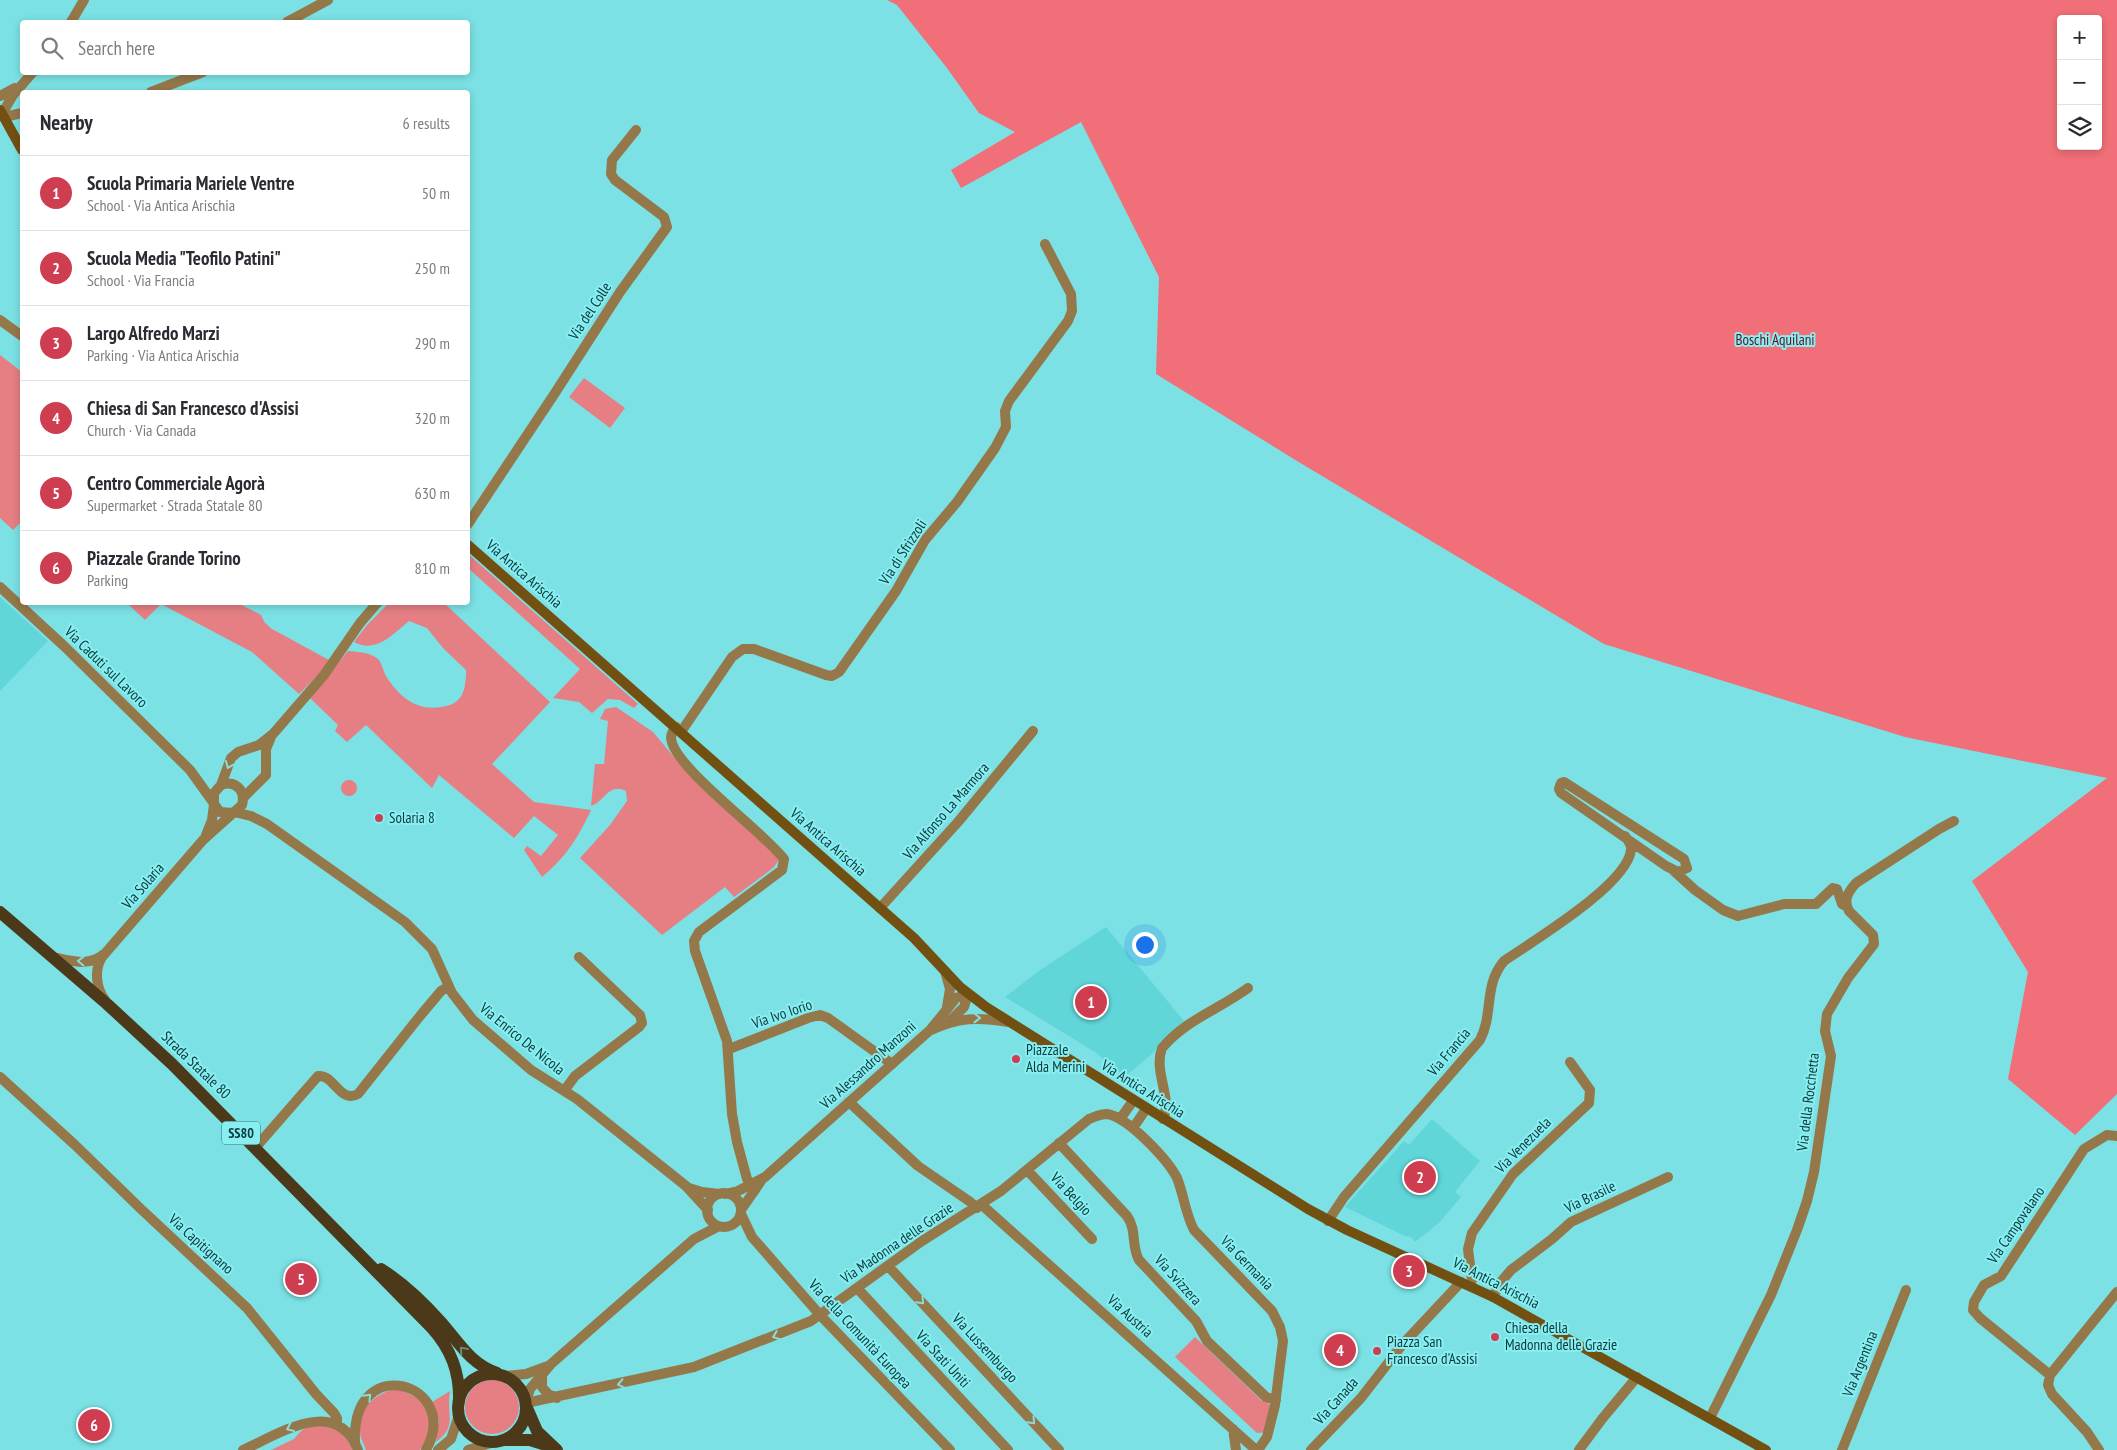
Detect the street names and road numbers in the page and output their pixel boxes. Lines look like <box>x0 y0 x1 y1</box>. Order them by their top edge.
street label: Via del Colle <box>563 278 615 344</box>
street label: Via di Sfrizzoli <box>874 516 931 589</box>
street label: Via Antica Arischia <box>482 535 566 612</box>
street label: Via Caduti sul Lavoro <box>60 621 152 711</box>
street label: Via Alfonso La Marmora <box>898 758 993 864</box>
street label: Via Antica Arischia <box>786 803 870 880</box>
street label: Via Solaria <box>117 859 168 913</box>
street label: Via Ivo Iorio <box>748 994 814 1033</box>
street label: Via Enrico De Nicola <box>475 998 569 1079</box>
street label: Via Alessandro Manzoni <box>815 1017 920 1113</box>
street label: Via Francia <box>1422 1024 1474 1080</box>
street label: Strada Statale 80 <box>158 1027 235 1103</box>
street label: Via della Rocchetta <box>1792 1052 1823 1153</box>
street label: Via Antica Arischia <box>1097 1055 1189 1122</box>
street label: Via Venezuela <box>1490 1113 1555 1177</box>
road number: SS80 <box>222 1122 260 1144</box>
street label: Via Belgio <box>1046 1167 1096 1219</box>
street label: Via Brasile <box>1560 1176 1618 1217</box>
street label: Via Campovalano <box>1982 1182 2048 1268</box>
street label: Via Madonna delle Grazie <box>836 1198 957 1288</box>
street label: Via Capitignano <box>164 1209 238 1278</box>
street label: Via Germania <box>1216 1231 1278 1294</box>
street label: Via Svizzera <box>1150 1250 1206 1309</box>
street label: Via Antica Arischia <box>1449 1252 1543 1313</box>
street label: Via della Comunità Europea <box>804 1274 916 1392</box>
street label: Via Austria <box>1103 1289 1157 1341</box>
street label: Via Lussemburgo <box>948 1308 1022 1386</box>
street label: Via Stati Uniti <box>911 1325 975 1391</box>
street label: Via Argentina <box>1837 1328 1881 1400</box>
street label: Via Canada <box>1309 1373 1362 1429</box>

